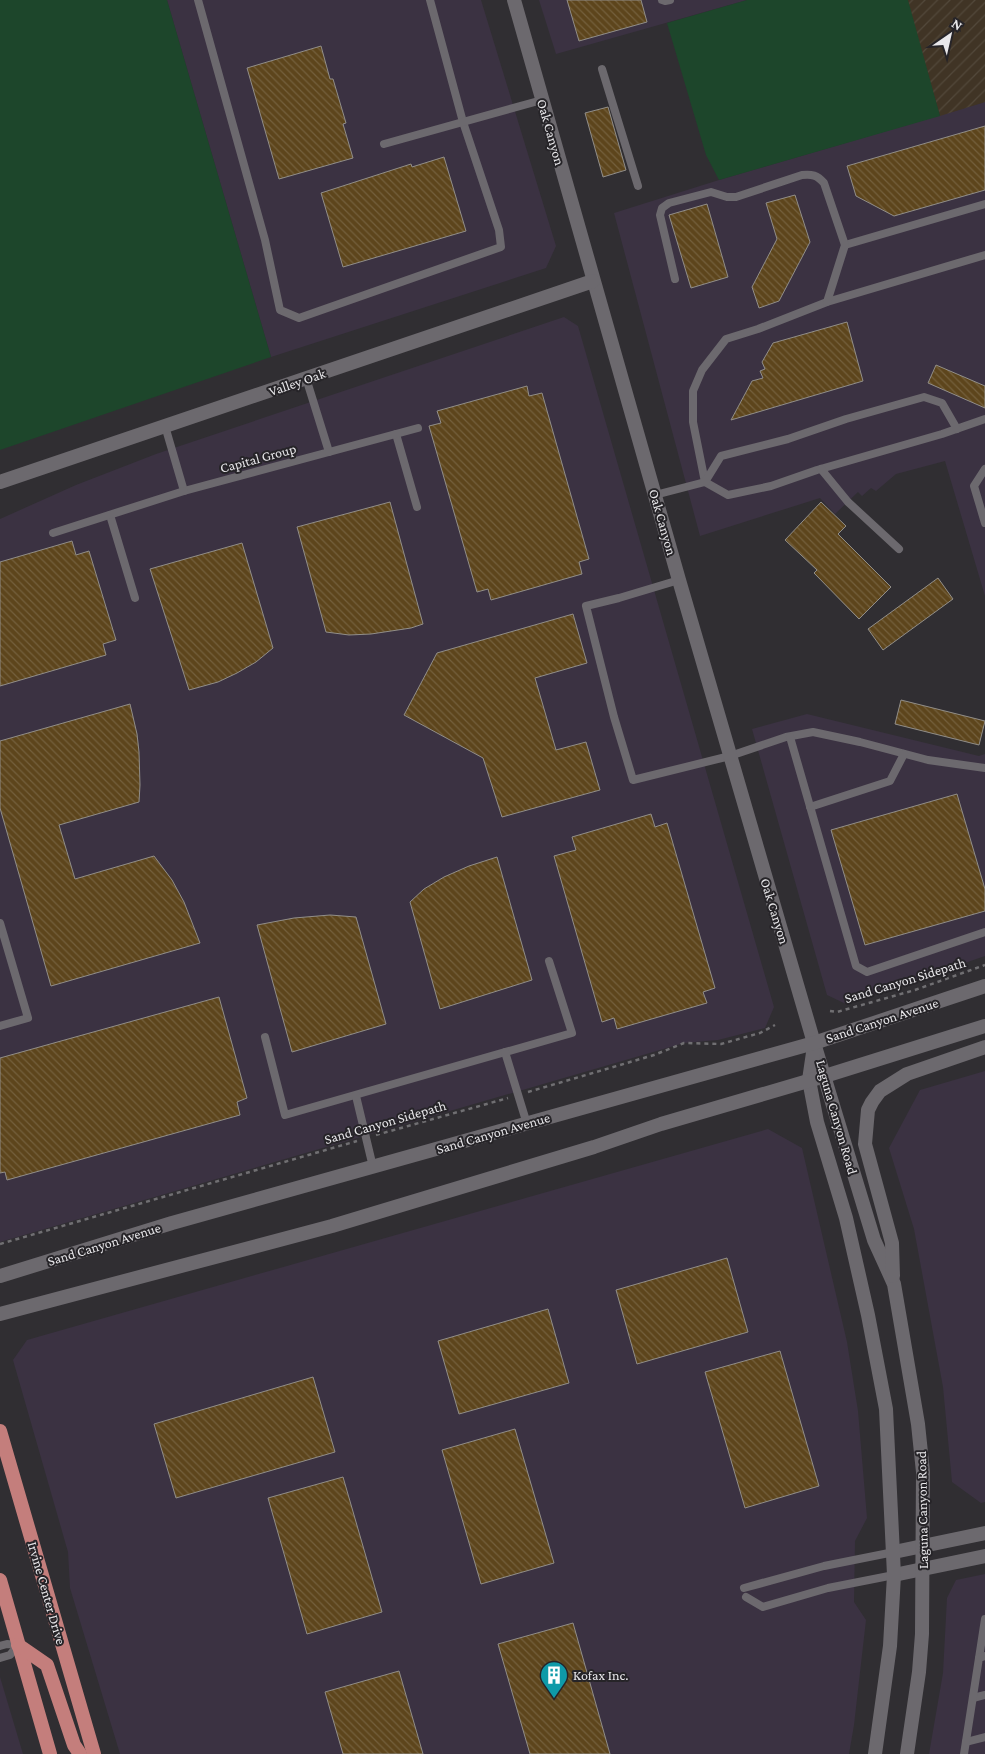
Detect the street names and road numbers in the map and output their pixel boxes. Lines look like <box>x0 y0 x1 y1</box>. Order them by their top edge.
street label: Oak Canyon <box>534 97 568 167</box>
street label: Valley Oak <box>267 365 328 399</box>
street label: Capital Group <box>218 440 298 476</box>
street label: Oak Canyon <box>646 487 680 557</box>
street label: Oak Canyon <box>757 876 793 946</box>
street label: Sand Canyon Sidepath <box>842 954 968 1006</box>
street label: Sand Canyon Avenue <box>824 994 940 1046</box>
street label: Laguna Canyon Road <box>813 1058 861 1177</box>
street label: Sand Canyon Sidepath <box>322 1097 448 1147</box>
street label: Sand Canyon Avenue <box>434 1109 552 1157</box>
street label: Sand Canyon Avenue <box>46 1219 162 1269</box>
street label: Laguna Canyon Road <box>913 1450 931 1569</box>
street label: Irvine Center Drive <box>25 1540 69 1646</box>

